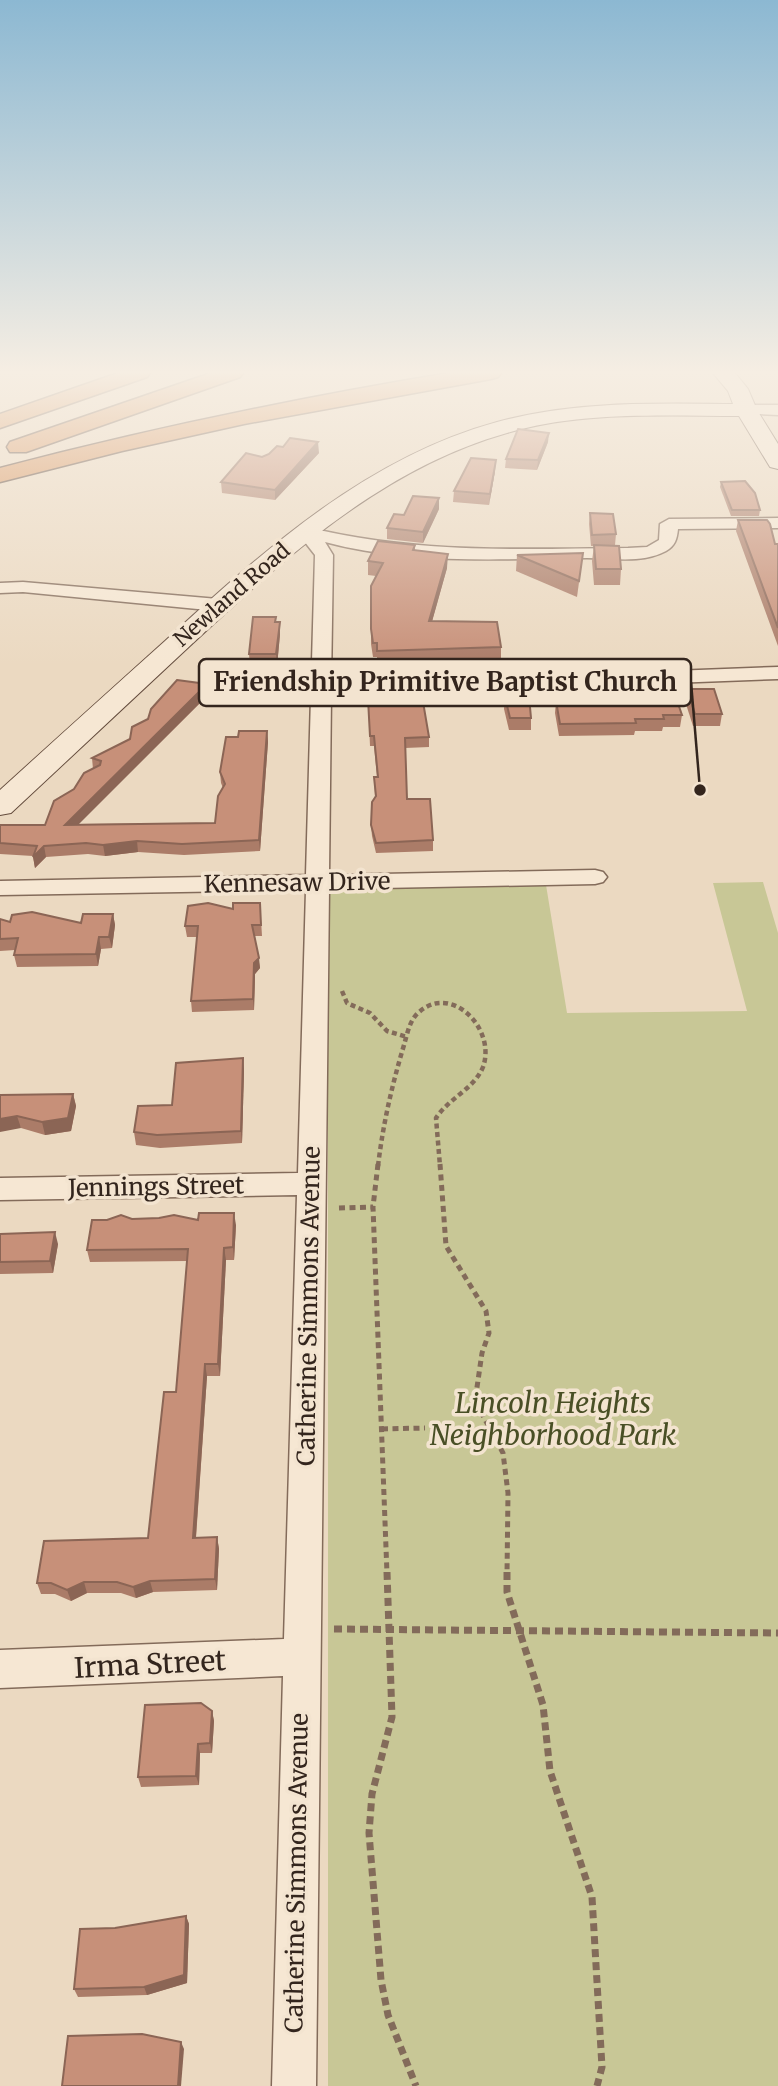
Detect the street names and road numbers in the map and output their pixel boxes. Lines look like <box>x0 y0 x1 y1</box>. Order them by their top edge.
street label: Newland Road <box>168 537 296 652</box>
street label: Kennesaw Drive <box>203 865 391 900</box>
street label: Catherine Simmons Avenue <box>290 1146 327 1466</box>
street label: Jennings Street <box>66 1169 245 1204</box>
street label: Irma Street <box>73 1642 227 1686</box>
street label: Catherine Simmons Avenue <box>278 1713 315 2033</box>

